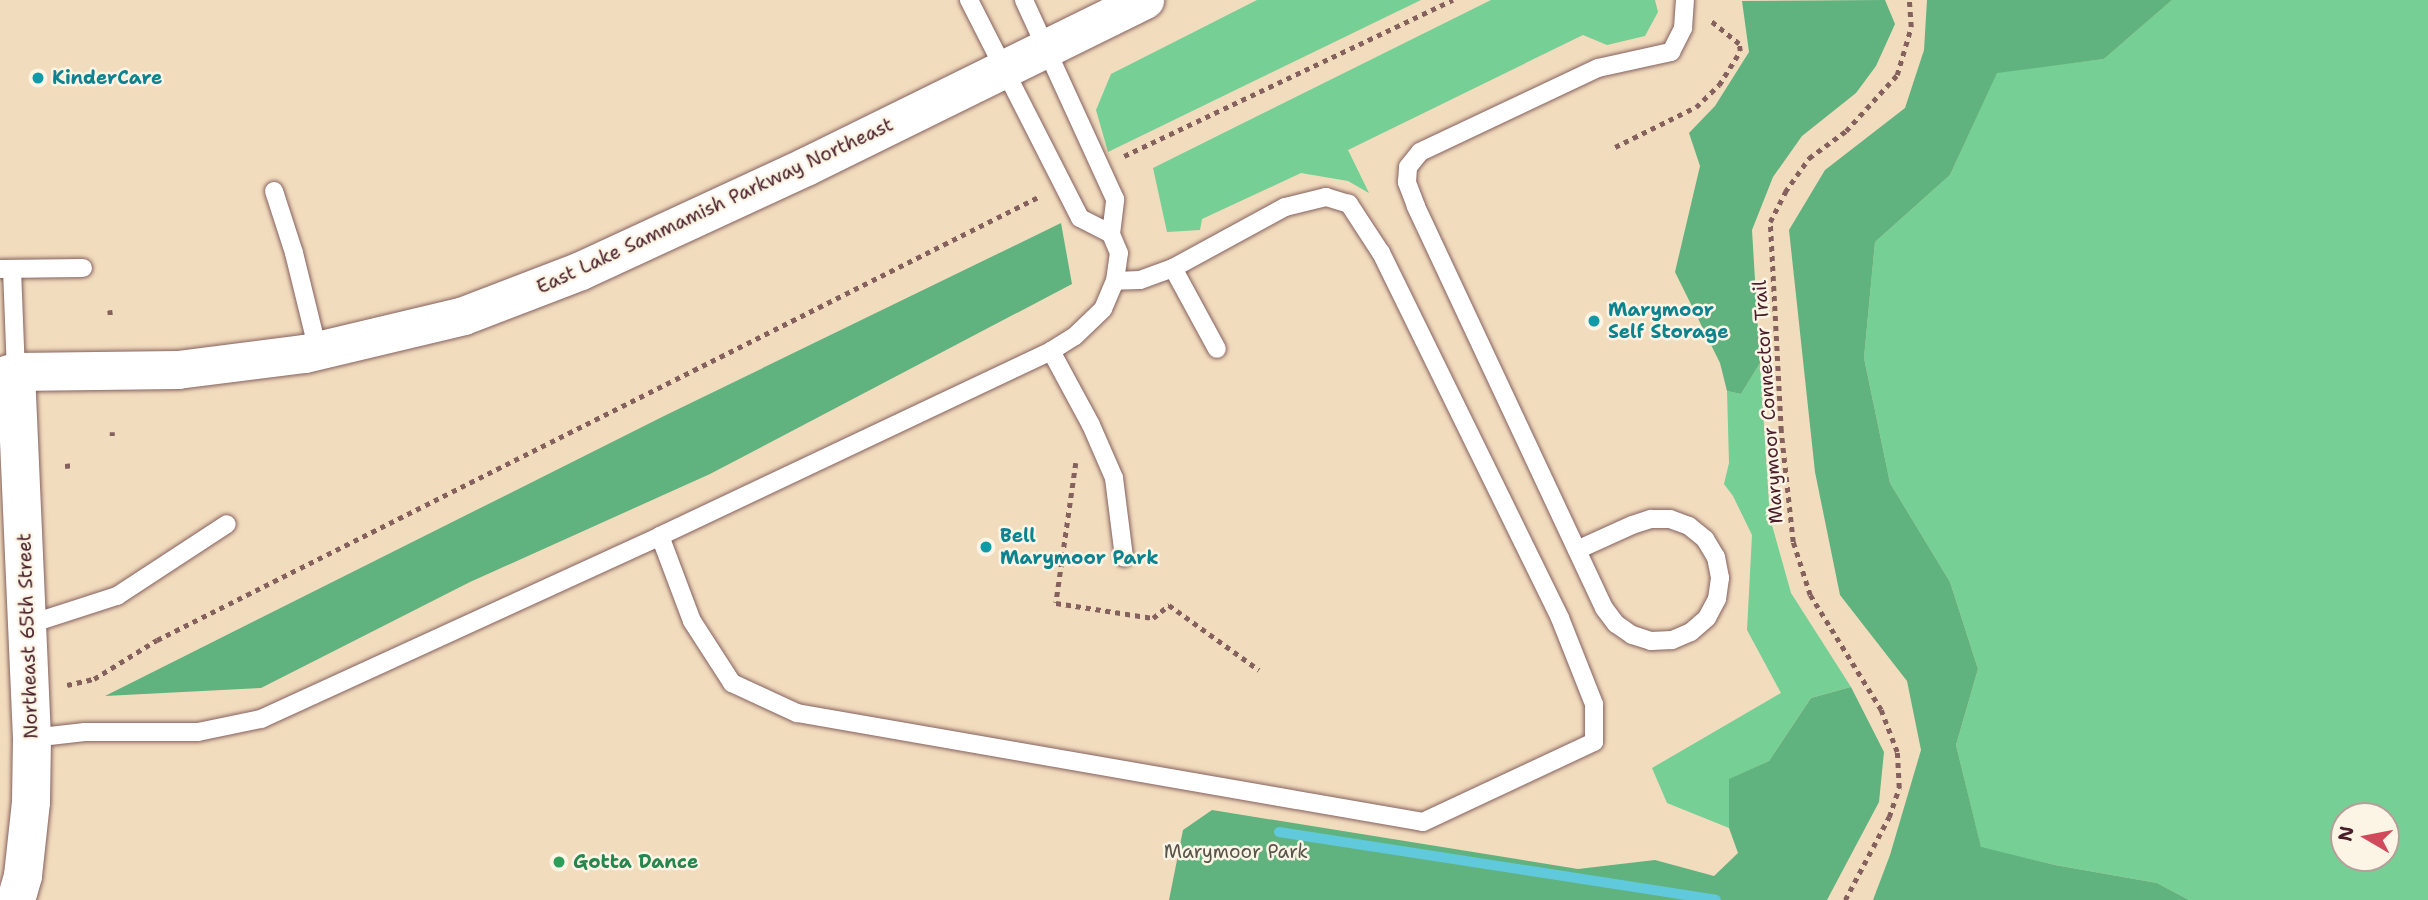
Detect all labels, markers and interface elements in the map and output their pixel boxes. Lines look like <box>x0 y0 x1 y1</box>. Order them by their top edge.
place label: KinderCare <box>52 67 162 89</box>
marker: KinderCare <box>30 70 46 86</box>
street label: East Lake Sammamish Parkway Northeast <box>533 113 897 299</box>
street label: Marymoor Connector Trail <box>1748 279 1788 525</box>
place label: Marymoor Self Storage <box>1608 299 1729 343</box>
marker: Marymoor Self Storage <box>1586 313 1602 329</box>
place label: Bell Marymoor Park <box>1000 525 1159 569</box>
street label: Northeast 65th Street <box>13 533 43 739</box>
marker: Bell Marymoor Park <box>978 539 994 555</box>
north arrow <box>2330 802 2400 872</box>
text: N <box>2332 824 2359 843</box>
park label: Marymoor Park <box>1164 841 1308 863</box>
place label: Gotta Dance <box>573 851 698 873</box>
marker: Gotta Dance <box>551 854 567 870</box>

